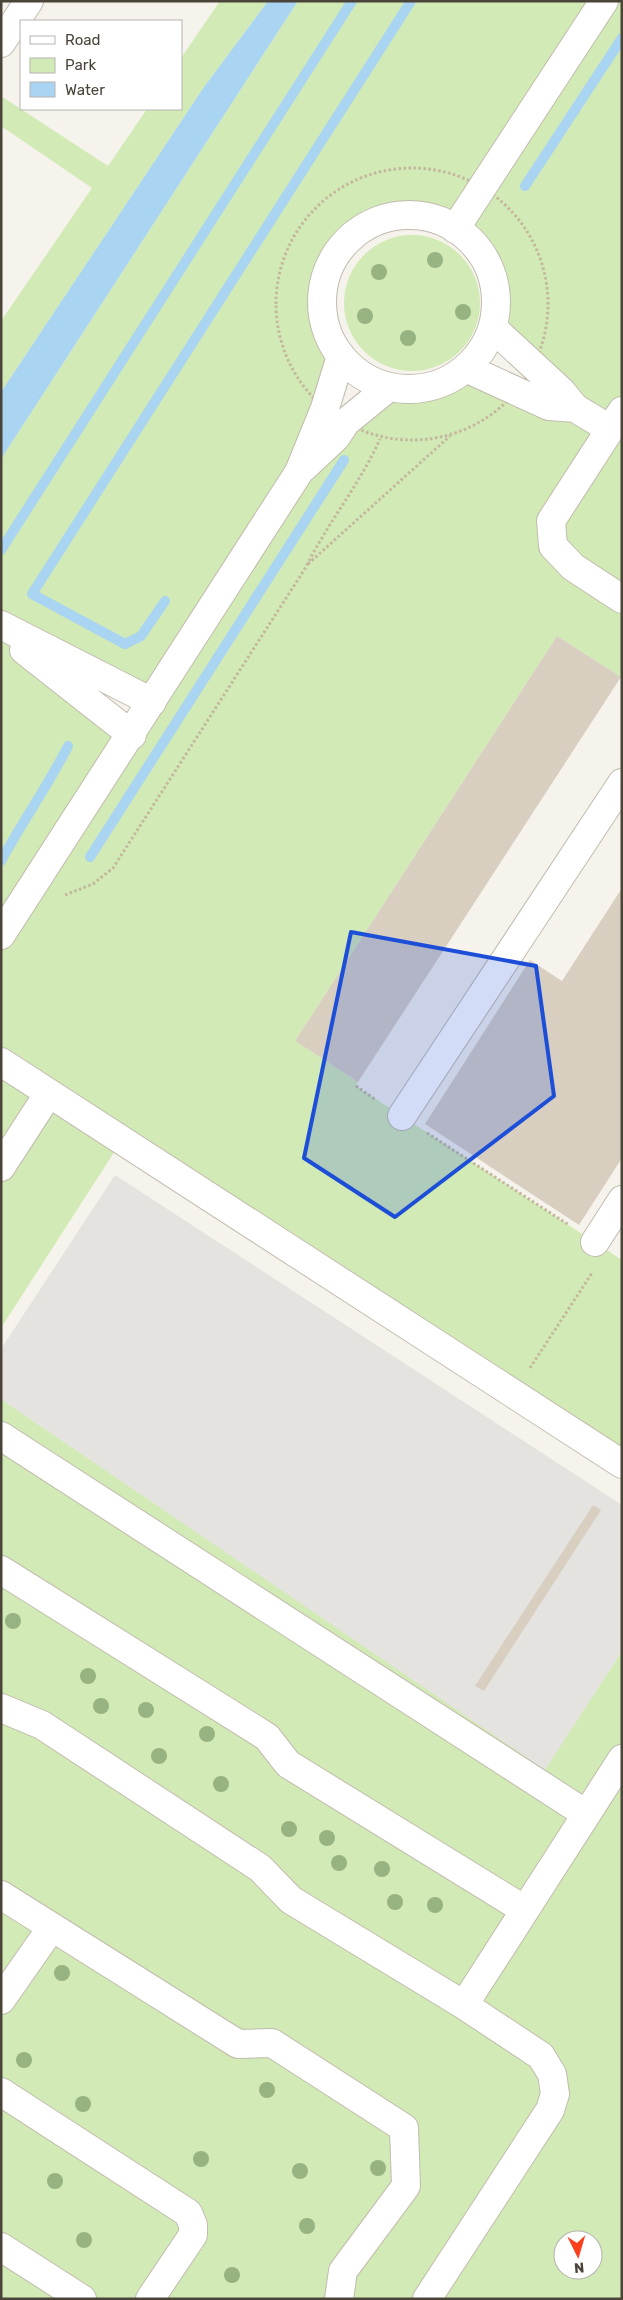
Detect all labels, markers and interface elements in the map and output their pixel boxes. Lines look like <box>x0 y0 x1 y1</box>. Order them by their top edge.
legend <box>20 20 182 110</box>
text: Road <box>65 31 101 49</box>
text: Park <box>65 56 96 74</box>
text: Water <box>65 81 105 99</box>
north arrow <box>553 2230 603 2280</box>
text: N <box>573 2259 585 2276</box>

